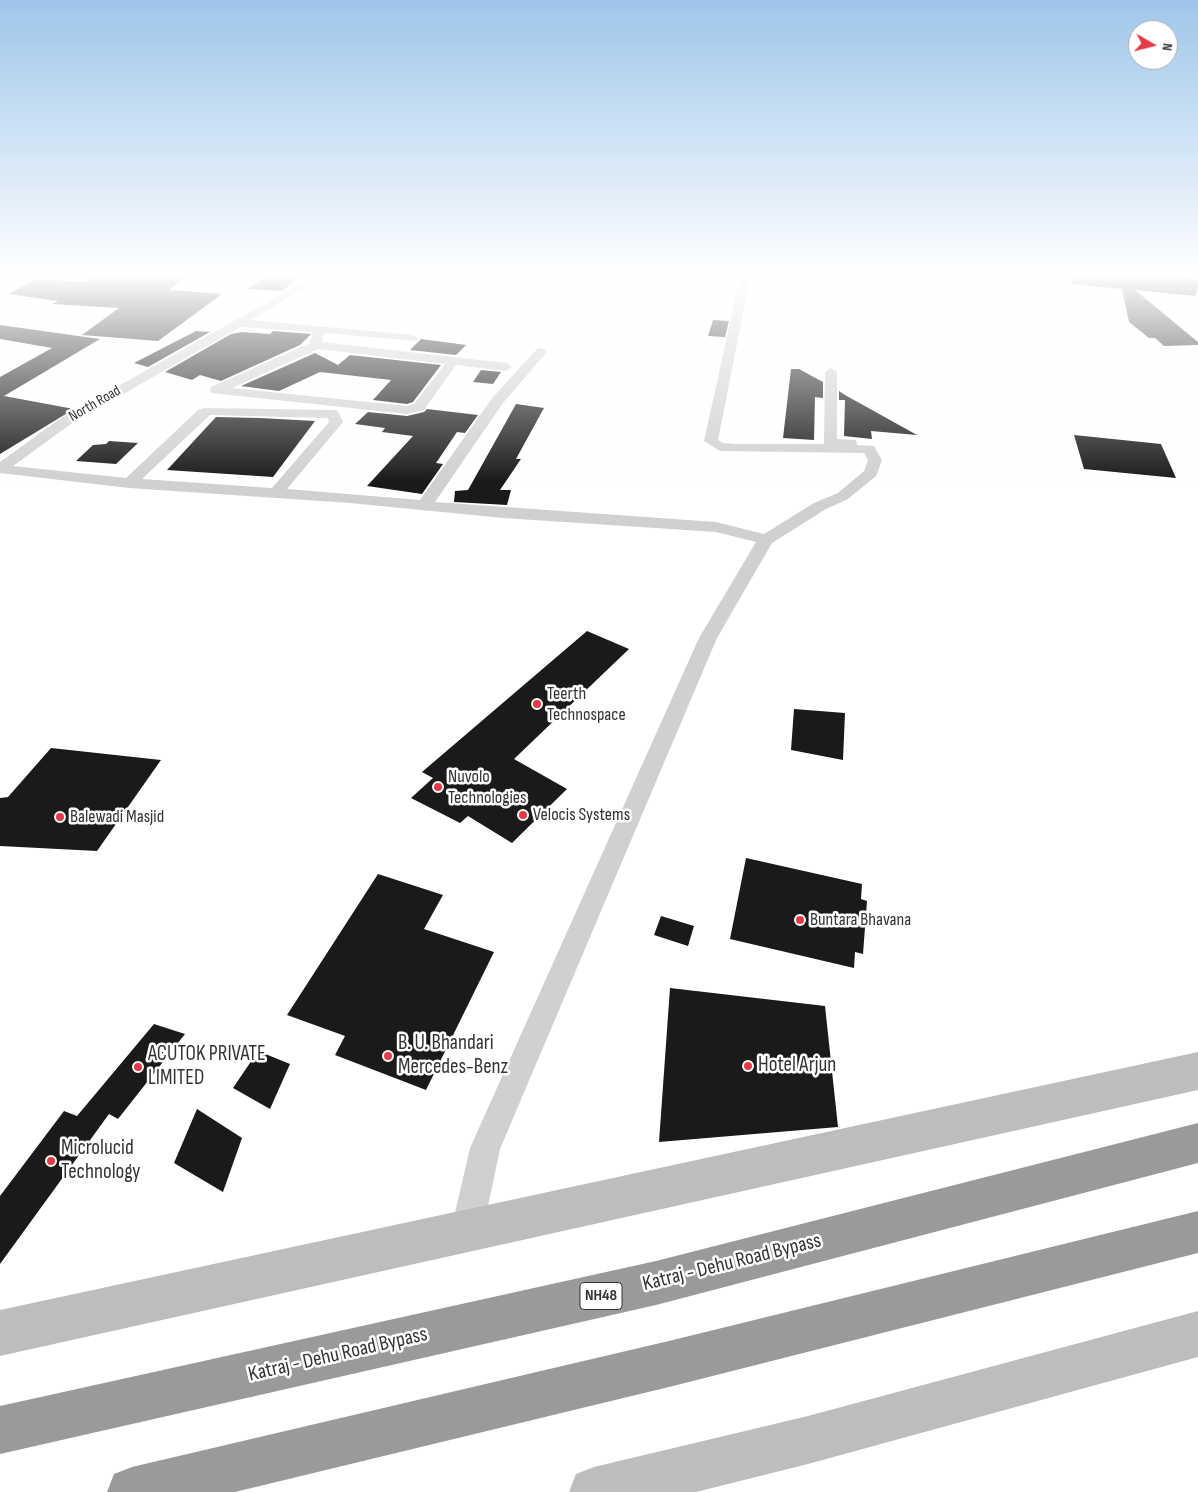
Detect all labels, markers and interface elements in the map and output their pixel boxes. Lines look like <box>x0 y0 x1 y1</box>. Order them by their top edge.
north arrow <box>1128 20 1178 70</box>
text: N <box>1158 42 1176 52</box>
street label: North Road <box>66 382 124 426</box>
place label: Teerth Technospace <box>547 683 626 726</box>
marker: Teerth Technospace <box>531 698 543 710</box>
place label: Nuvolo Technologies <box>448 766 526 809</box>
marker: Nuvolo Technologies <box>432 781 444 793</box>
place label: Velocis Systems <box>533 804 630 826</box>
place label: Balewadi Masjid <box>70 806 164 828</box>
marker: Velocis Systems <box>517 809 529 821</box>
marker: Balewadi Masjid <box>54 811 66 823</box>
place label: Buntara Bhavana <box>810 909 911 931</box>
marker: Buntara Bhavana <box>794 914 806 926</box>
place label: B. U. Bhandari Mercedes-Benz <box>398 1031 508 1081</box>
place label: ACUTOK PRIVATE LIMITED <box>148 1042 266 1092</box>
marker: B. U. Bhandari Mercedes-Benz <box>382 1050 394 1062</box>
place label: Hotel Arjun <box>758 1053 836 1079</box>
marker: Hotel Arjun <box>742 1060 754 1072</box>
marker: ACUTOK PRIVATE LIMITED <box>132 1061 144 1073</box>
place label: Microlucid Technology <box>61 1136 140 1186</box>
marker: Microlucid Technology <box>45 1155 57 1167</box>
street label: Katraj - Dehu Road Bypass <box>640 1229 824 1297</box>
road number: NH48 <box>580 1282 622 1310</box>
street label: Katraj - Dehu Road Bypass <box>246 1322 430 1388</box>

